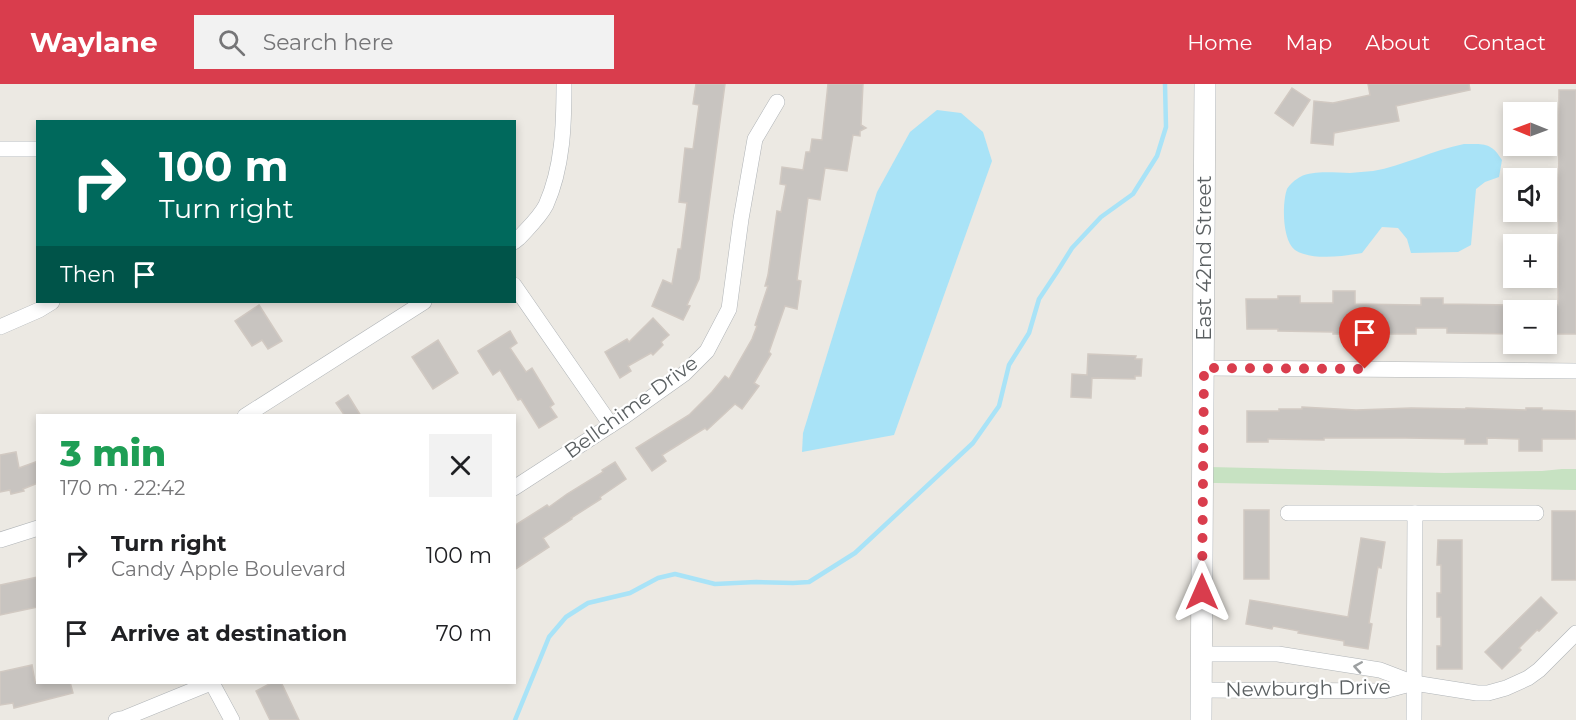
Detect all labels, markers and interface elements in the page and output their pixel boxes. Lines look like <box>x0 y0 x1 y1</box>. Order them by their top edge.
search box <box>194 15 614 69</box>
text: Waylane <box>30 25 158 59</box>
icon: search <box>215 26 248 59</box>
text: Search here <box>263 29 393 56</box>
text: Home <box>1187 30 1252 55</box>
text: Map <box>1285 30 1332 55</box>
text: About <box>1365 30 1430 55</box>
text: Contact <box>1463 30 1546 55</box>
north arrow <box>1503 102 1557 156</box>
map controls <box>1503 102 1557 354</box>
text: 100 m <box>159 140 288 192</box>
icon: right <box>60 144 138 222</box>
button: sound <box>1503 168 1557 222</box>
street label: East 42nd Street <box>1192 175 1216 341</box>
text: Turn right <box>159 192 294 225</box>
button: + <box>1503 234 1557 288</box>
icon: arrive <box>128 258 161 291</box>
text: Then <box>60 261 116 288</box>
button: − <box>1503 300 1557 354</box>
pin <box>1339 307 1390 369</box>
icon: arrive <box>1348 316 1381 349</box>
street label: Bellchime Drive <box>560 351 702 463</box>
text: 3 min <box>60 431 166 475</box>
button: close <box>429 434 492 497</box>
text: 170 m · 22:42 <box>60 476 185 500</box>
text: Turn right <box>111 530 226 557</box>
icon: right <box>60 539 93 572</box>
text: 100 m <box>426 542 492 569</box>
text: Candy Apple Boulevard <box>111 557 346 581</box>
position arrow <box>1170 560 1234 624</box>
icon: arrive <box>60 617 93 650</box>
text: Arrive at destination <box>111 620 347 647</box>
text: 70 m <box>436 620 492 647</box>
one-way arrow <box>1353 661 1362 673</box>
street label: Newburgh Drive <box>1225 675 1391 701</box>

